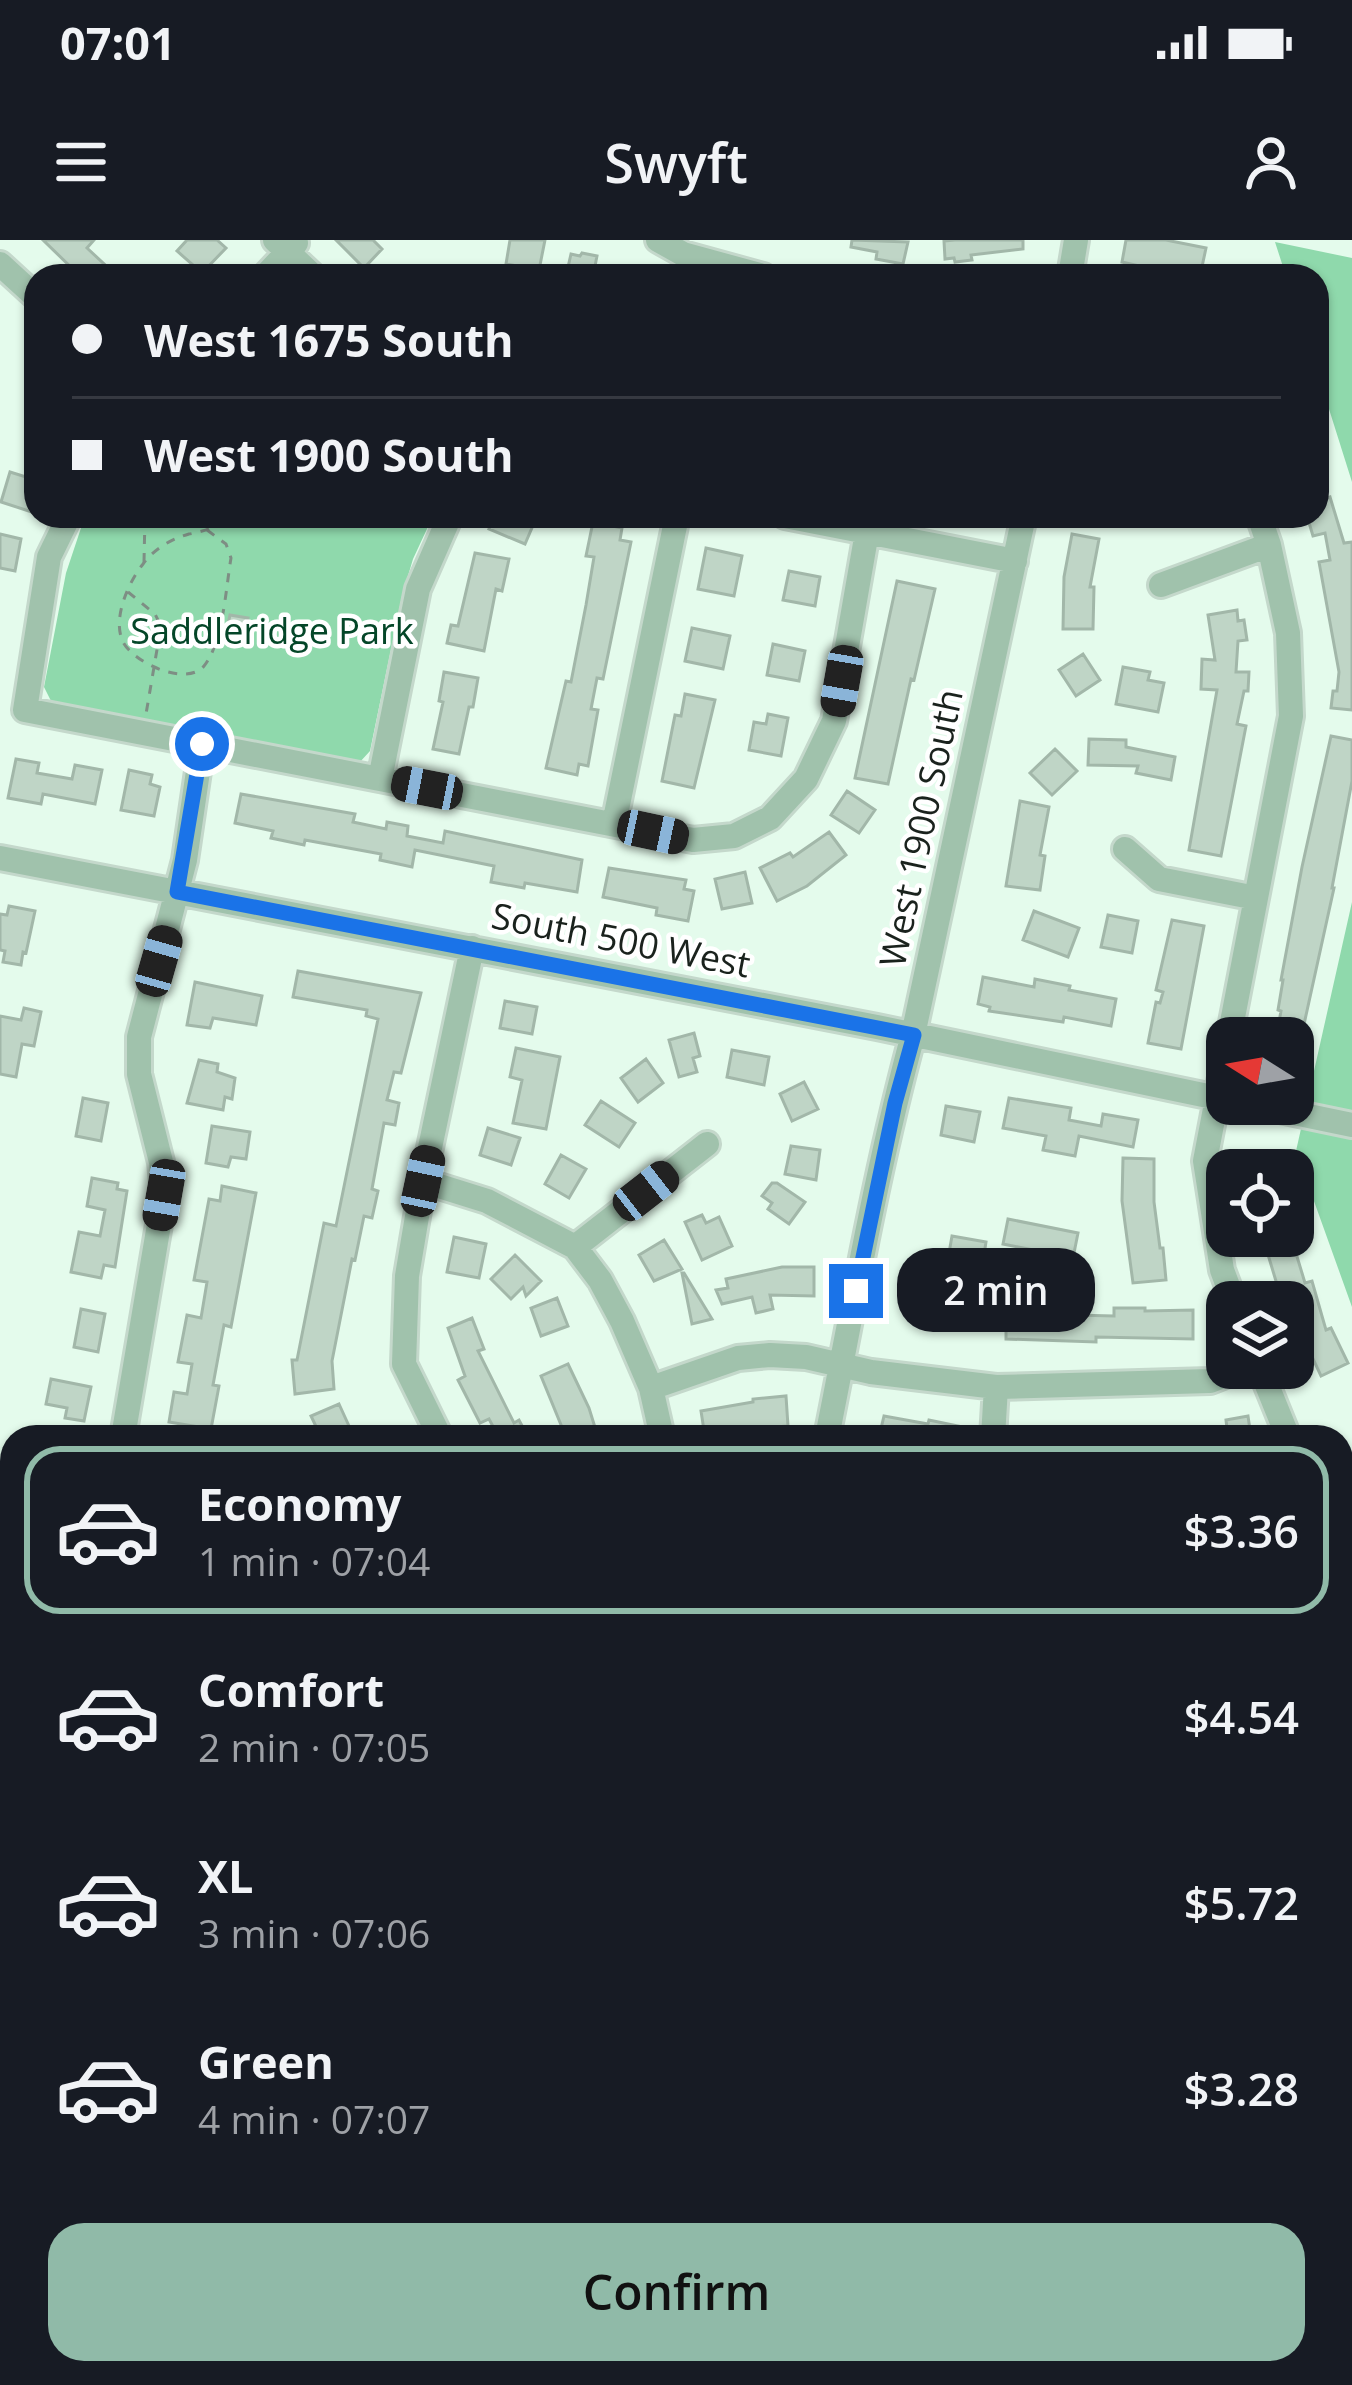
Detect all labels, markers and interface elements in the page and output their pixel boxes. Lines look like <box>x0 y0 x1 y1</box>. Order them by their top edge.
text: 07:01 <box>60 12 176 73</box>
text: Swyft <box>604 125 748 199</box>
icon: menu <box>48 129 114 195</box>
icon: person <box>1238 129 1304 195</box>
text: West 1675 South <box>144 309 514 370</box>
text: West 1900 South <box>144 424 514 485</box>
park label: Saddleridge Park <box>130 606 414 655</box>
car <box>818 642 866 720</box>
street label: West 1900 South <box>867 684 974 971</box>
route start <box>175 717 229 771</box>
car <box>388 763 466 813</box>
car <box>614 807 692 857</box>
street label: South 500 West <box>488 890 755 989</box>
car <box>132 921 186 1001</box>
north arrow <box>1206 1017 1314 1125</box>
map controls <box>1206 1017 1314 1389</box>
car <box>398 1142 448 1220</box>
button: locate <box>1206 1149 1314 1257</box>
car <box>607 1155 685 1227</box>
car <box>140 1156 188 1234</box>
callout: 2 min <box>898 1249 1096 1333</box>
text: 2 min <box>943 1263 1049 1316</box>
route end <box>829 1264 883 1318</box>
button: layers <box>1206 1281 1314 1389</box>
text: Economy <box>198 1473 401 1534</box>
icon: car <box>54 1476 162 1584</box>
text: $3.36 <box>1184 1500 1299 1561</box>
text: 1 min · 07:04 <box>198 1534 430 1587</box>
text: Comfort <box>198 1659 384 1720</box>
icon: car <box>54 1662 162 1770</box>
text: $4.54 <box>1184 1686 1299 1747</box>
text: 2 min · 07:05 <box>198 1720 430 1773</box>
text: XL <box>198 1845 253 1906</box>
icon: car <box>54 1848 162 1956</box>
text: $5.72 <box>1184 1872 1299 1933</box>
text: 3 min · 07:06 <box>198 1906 430 1959</box>
text: Green <box>198 2031 334 2092</box>
icon: car <box>54 2034 162 2142</box>
text: $3.28 <box>1184 2058 1299 2119</box>
text: 4 min · 07:07 <box>198 2092 430 2145</box>
button: Confirm <box>48 2223 1305 2361</box>

